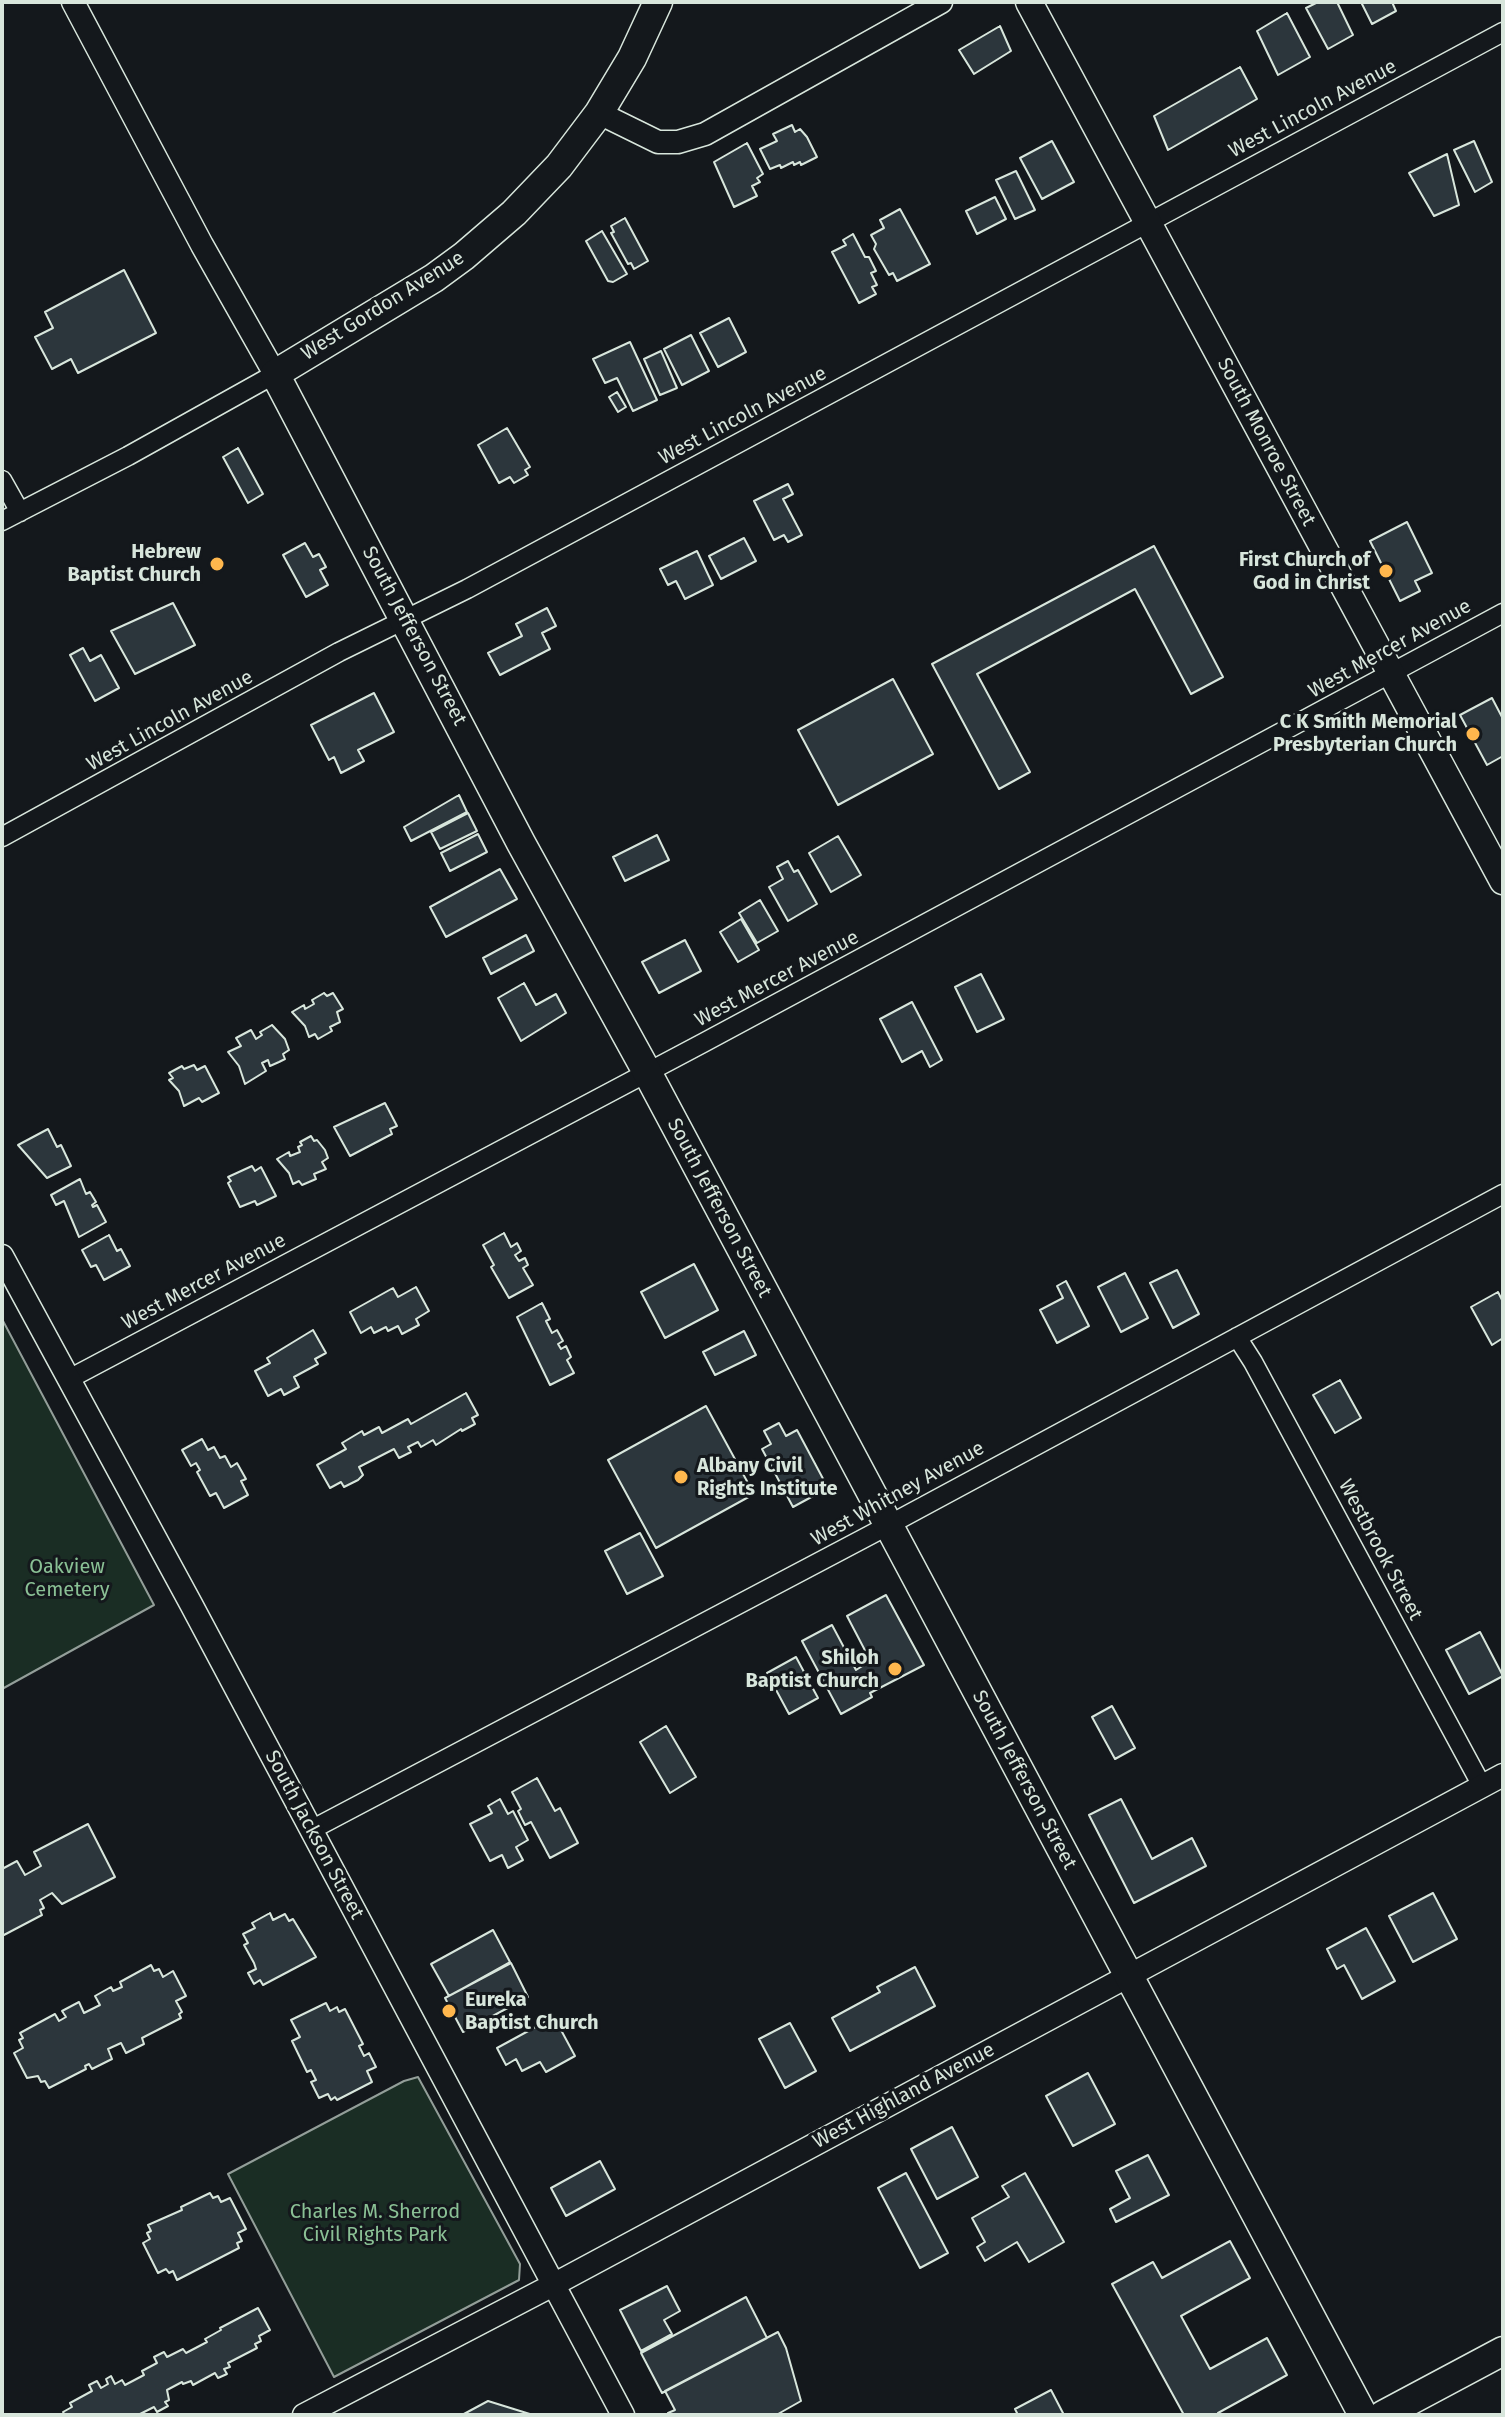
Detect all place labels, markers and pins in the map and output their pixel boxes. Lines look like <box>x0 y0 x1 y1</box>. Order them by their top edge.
place label: Hebrew Baptist Church <box>67 540 201 587</box>
place label: First Church of God in Christ <box>1239 548 1370 595</box>
marker: Hebrew Baptist Church <box>208 555 226 573</box>
marker: First Church of God in Christ <box>1377 562 1395 580</box>
place label: C K Smith Memorial Presbyterian Church <box>1273 710 1457 757</box>
marker: C K Smith Memorial Presbyterian Church <box>1464 725 1482 743</box>
place label: Albany Civil Rights Institute <box>697 1454 838 1501</box>
marker: Albany Civil Rights Institute <box>672 1468 690 1486</box>
place label: Shiloh Baptist Church <box>745 1646 879 1693</box>
marker: Shiloh Baptist Church <box>886 1660 904 1678</box>
place label: Eureka Baptist Church <box>465 1988 599 2035</box>
marker: Eureka Baptist Church <box>440 2002 458 2020</box>

